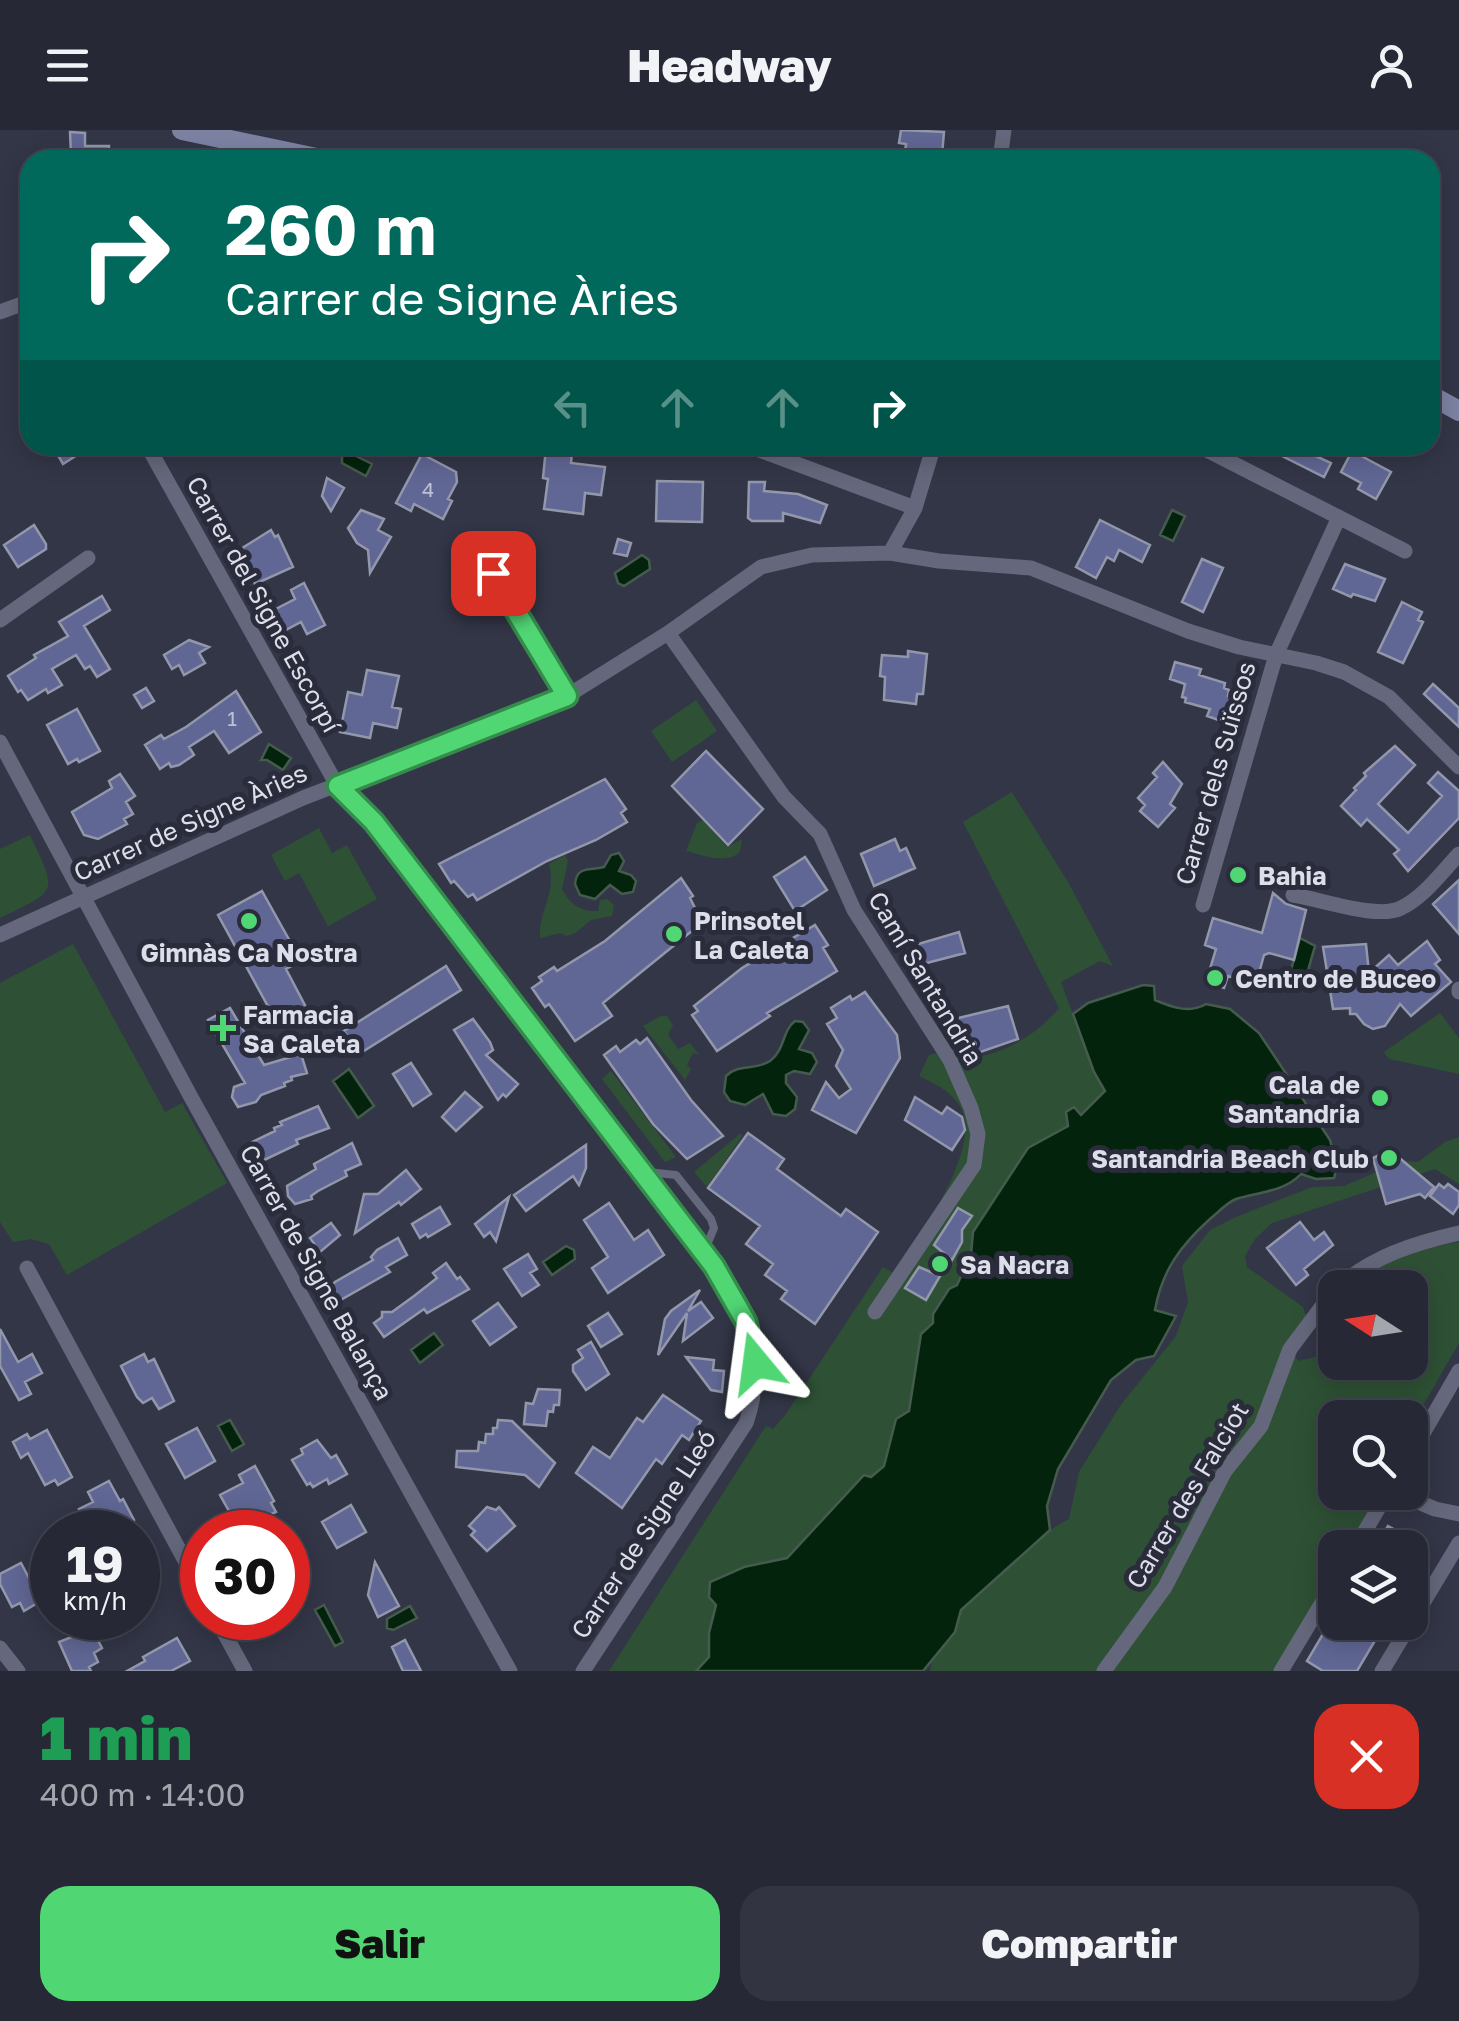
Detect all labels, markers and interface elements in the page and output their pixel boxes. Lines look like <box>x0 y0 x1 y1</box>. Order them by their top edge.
icon: menu <box>40 38 95 93</box>
text: Headway <box>627 38 832 92</box>
icon: person <box>1364 38 1419 93</box>
text: 260 m <box>225 186 436 270</box>
icon: right <box>60 190 190 320</box>
text: Carrer de Signe Àries <box>225 271 679 325</box>
icon: left <box>545 380 600 435</box>
icon: ahead <box>650 380 705 435</box>
icon: ahead <box>755 380 810 435</box>
icon: right <box>860 380 915 435</box>
street label: Carrer del Signe Escorpí <box>181 470 348 739</box>
house number: 4 <box>422 477 434 501</box>
pin <box>451 531 536 616</box>
icon: arrive <box>466 546 521 601</box>
street label: Carrer dels Suïssos <box>1168 658 1262 888</box>
house number: 1 <box>227 706 237 730</box>
street label: Carrer de Signe Àries <box>69 757 311 887</box>
place label: Bahia <box>1258 860 1327 891</box>
marker: Bahia <box>1227 864 1249 886</box>
street label: Camí Santandria <box>862 886 990 1070</box>
place label: Prinsotel La Caleta <box>694 905 809 965</box>
marker: Gimnàs Ca Nostra <box>238 910 260 932</box>
marker: Prinsotel La Caleta <box>663 923 685 945</box>
place label: Gimnàs Ca Nostra <box>140 937 358 968</box>
place label: Centro de Buceo <box>1235 963 1436 994</box>
marker: Centro de Buceo <box>1204 967 1226 989</box>
place label: Farmacia Sa Caleta <box>243 999 360 1059</box>
marker: Farmacia Sa Caleta <box>212 1017 234 1039</box>
place label: Cala de Santandria <box>1228 1069 1360 1129</box>
marker: Cala de Santandria <box>1369 1087 1391 1109</box>
street label: Carrer de Signe Balança <box>234 1139 400 1405</box>
place label: Santandria Beach Club <box>1091 1143 1369 1174</box>
marker: Santandria Beach Club <box>1378 1147 1400 1169</box>
place label: Sa Nacra <box>960 1249 1069 1280</box>
marker: Sa Nacra <box>929 1253 951 1275</box>
north arrow <box>1318 1270 1428 1380</box>
map controls <box>1318 1270 1428 1640</box>
position arrow <box>704 1311 808 1415</box>
street label: Carrer des Falciot <box>1119 1396 1255 1594</box>
button: search <box>1318 1400 1428 1510</box>
street label: Carrer de Signe Lleó <box>564 1424 722 1644</box>
speed limit sign: 30 <box>180 1510 310 1640</box>
button: layers <box>1318 1530 1428 1640</box>
text: 19 <box>66 1533 124 1593</box>
text: km/h <box>63 1585 127 1616</box>
text: 1 min <box>40 1701 192 1773</box>
button: close <box>1314 1704 1419 1809</box>
text: 400 m · 14:00 <box>40 1775 245 1813</box>
button: Salir <box>40 1886 720 2001</box>
button: Compartir <box>740 1886 1419 2001</box>

